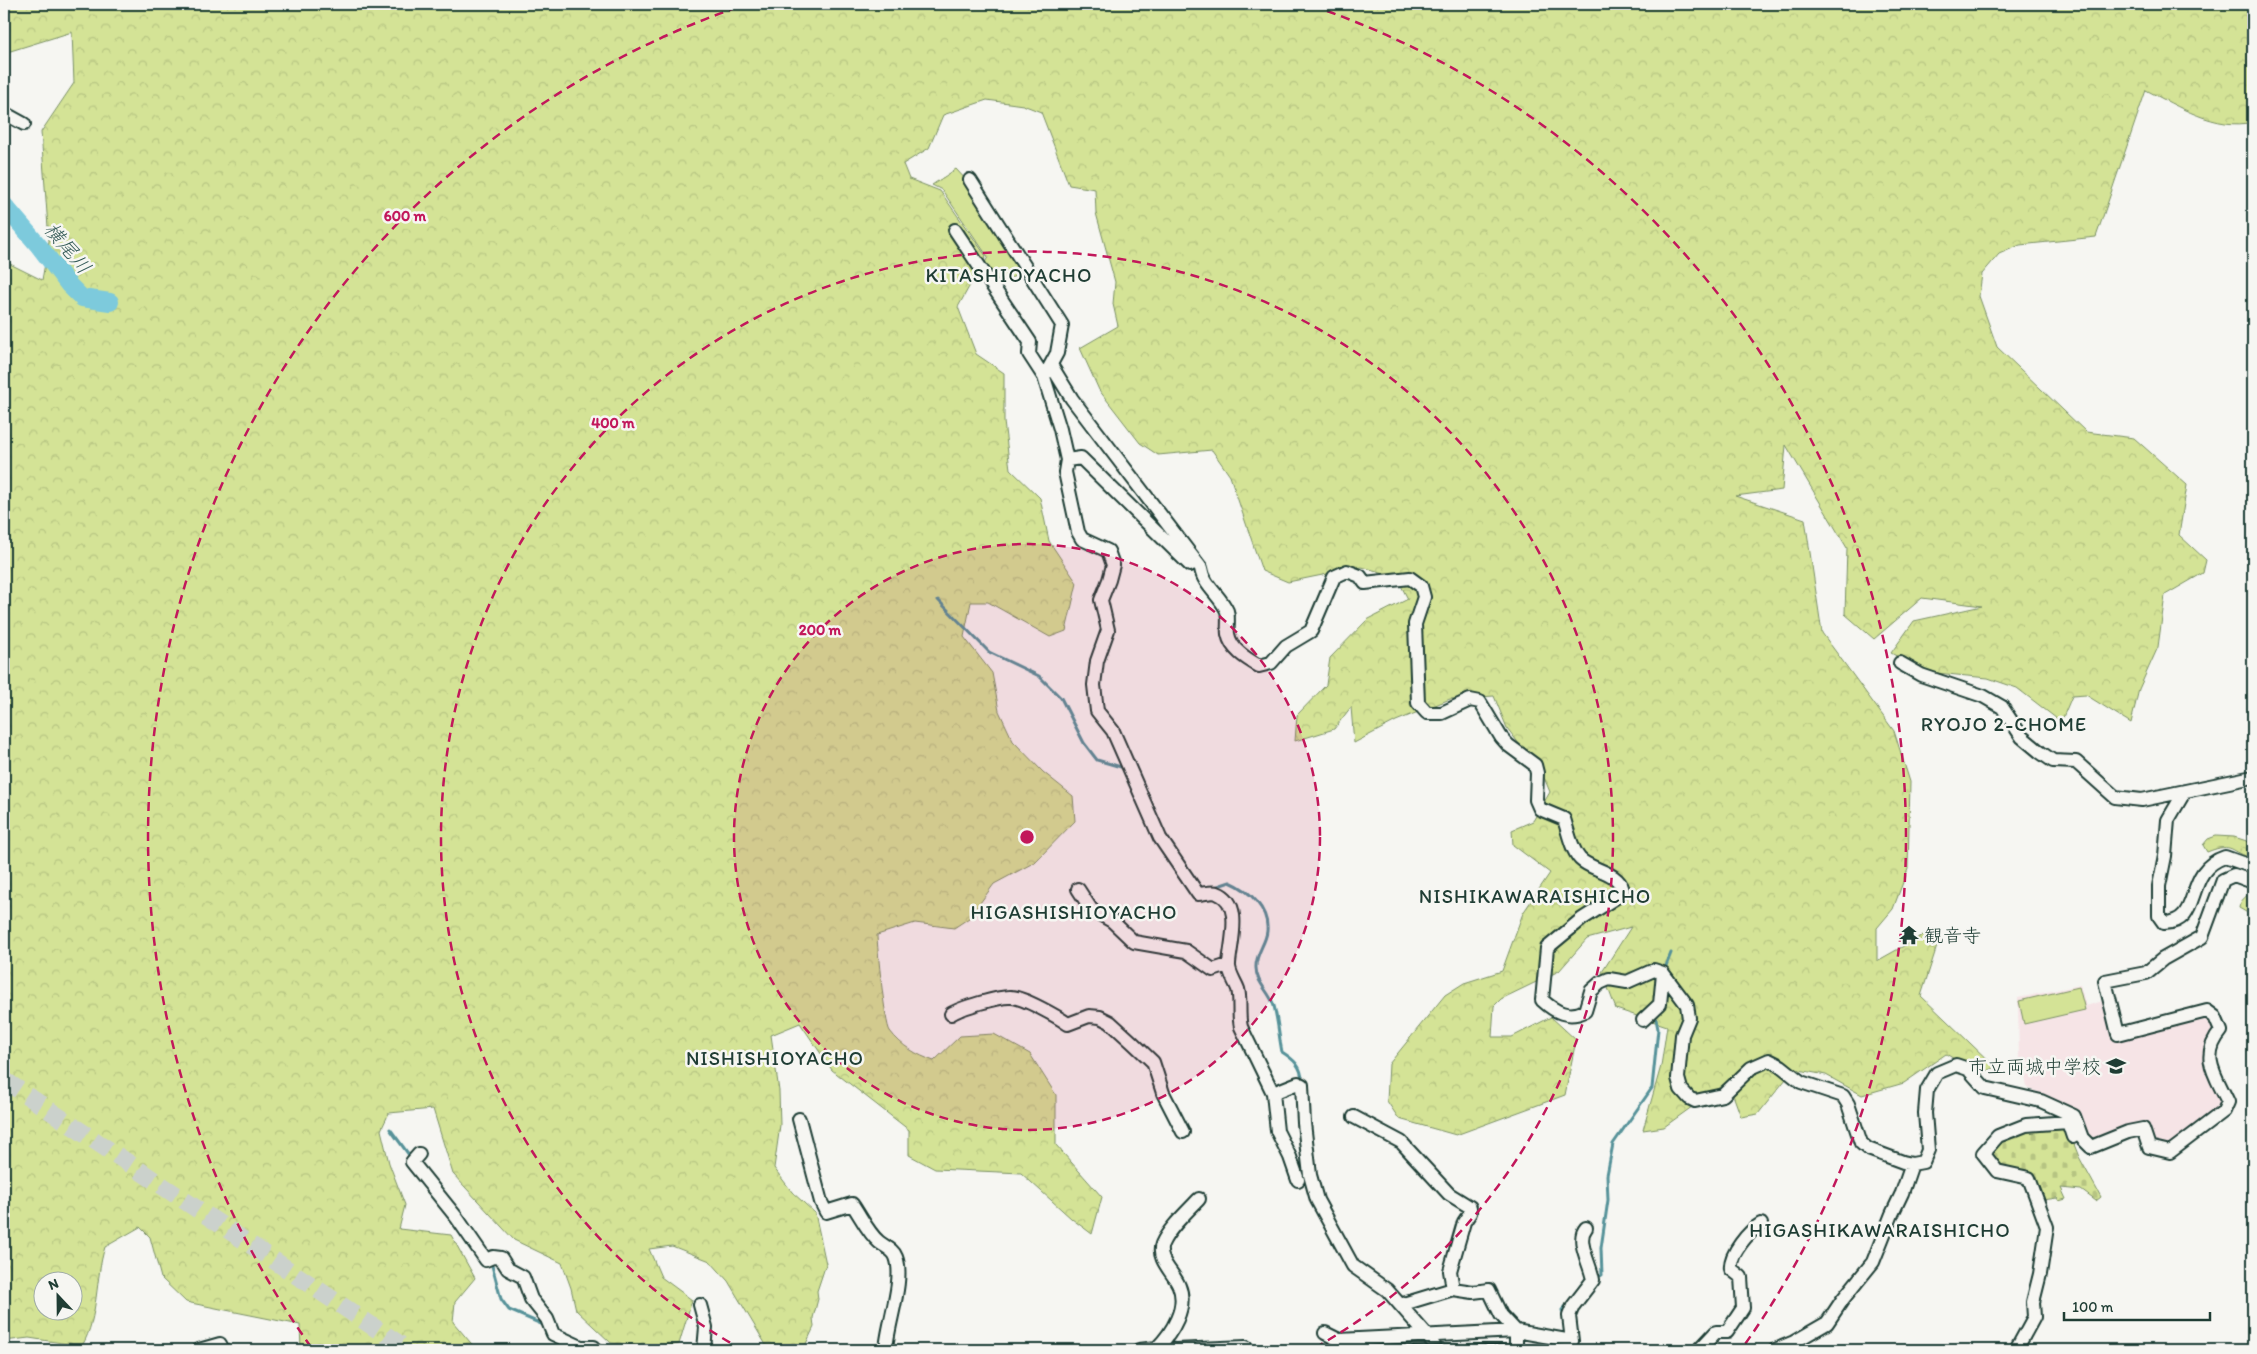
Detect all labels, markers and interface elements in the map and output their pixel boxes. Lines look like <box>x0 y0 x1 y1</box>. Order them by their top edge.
text: 600 m <box>384 207 427 225</box>
water label: 横尾川 <box>40 217 96 279</box>
district label: KITASHIOYACHO <box>926 263 1092 287</box>
text: 400 m <box>591 414 635 432</box>
text: 200 m <box>799 621 842 639</box>
district label: RYOJO 2-CHOME <box>1921 712 2087 736</box>
centre of rings <box>1018 828 1036 846</box>
district label: NISHIKAWARAISHICHO <box>1419 884 1651 908</box>
district label: HIGASHISHIOYACHO <box>970 900 1178 924</box>
temple icon: 観音寺 <box>1898 924 1920 946</box>
place label: 観音寺 <box>1924 924 1981 947</box>
district label: NISHISHIOYACHO <box>686 1046 864 1070</box>
place label: 市立両城中学校 <box>1968 1055 2101 1078</box>
school or university icon: 市立両城中学校 <box>2105 1055 2127 1077</box>
district label: HIGASHIKAWARAISHICHO <box>1749 1218 2011 1242</box>
north arrow <box>32 1272 82 1322</box>
text: N <box>46 1275 61 1294</box>
scale bar <box>2064 1289 2211 1321</box>
text: 100 m <box>2072 1298 2114 1316</box>

